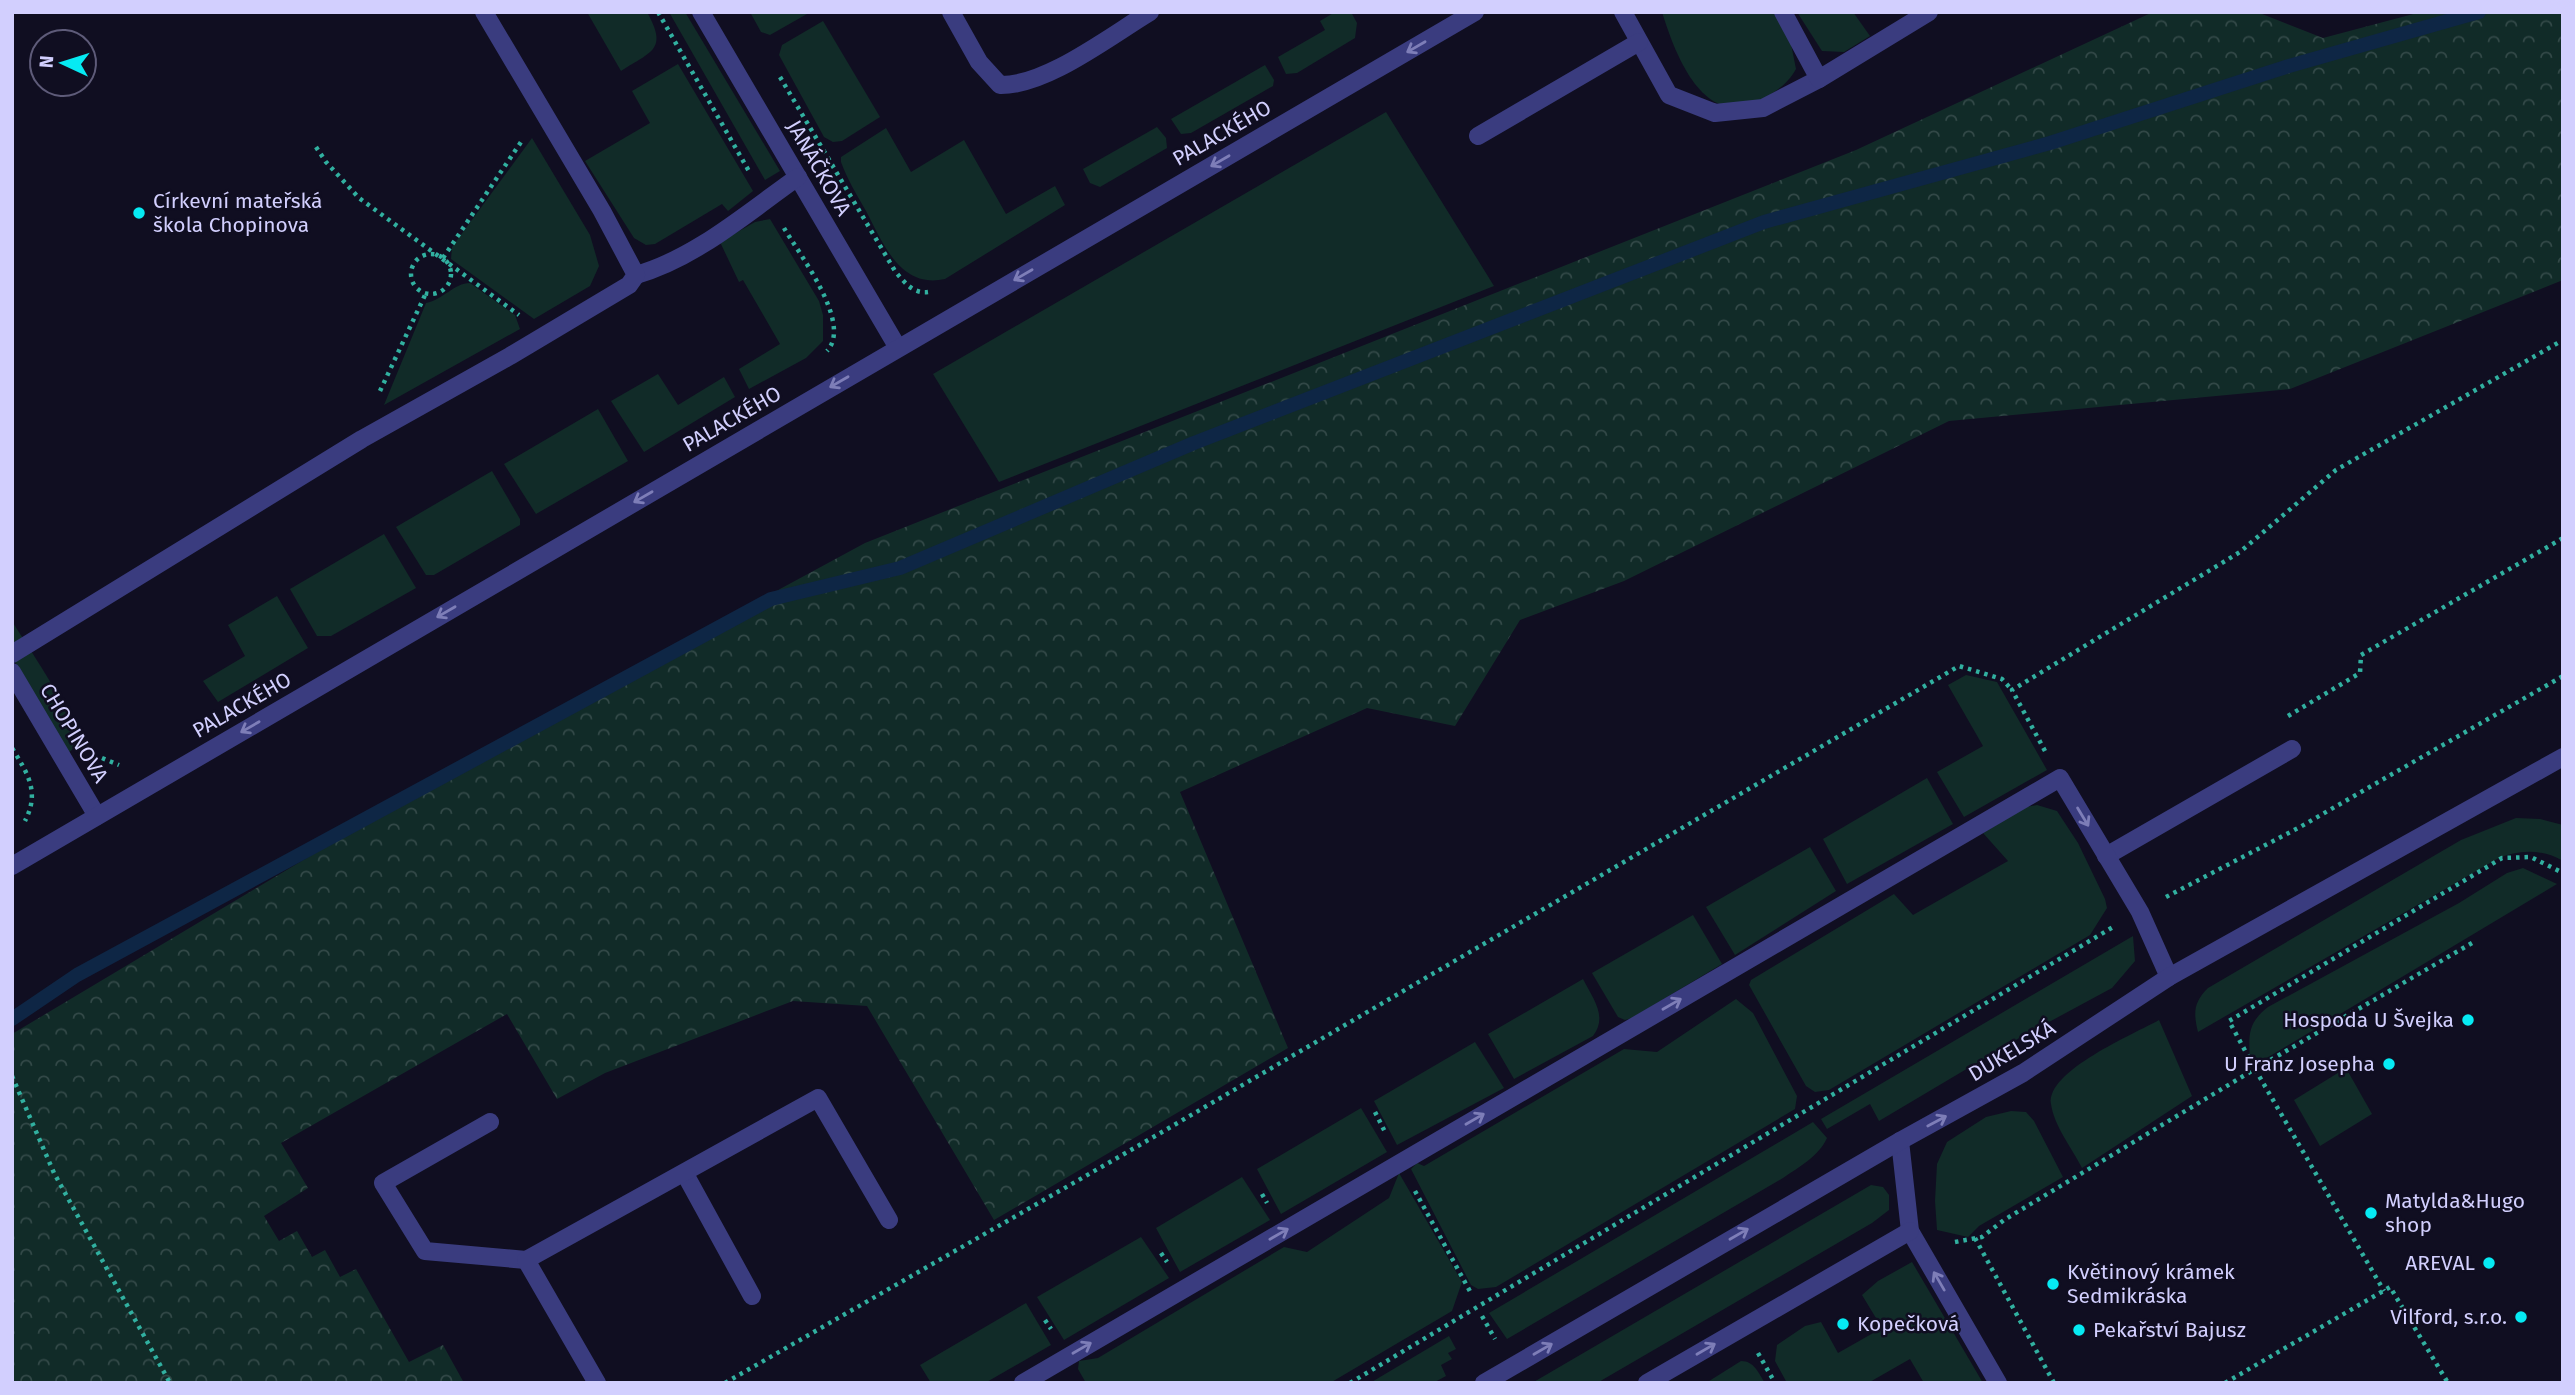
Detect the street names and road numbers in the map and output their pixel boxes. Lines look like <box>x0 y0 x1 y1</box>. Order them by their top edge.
street label: PALACKÉHO <box>1168 94 1276 172</box>
street label: JANÁČKOVA <box>781 115 857 221</box>
street label: PALACKÉHO <box>678 380 786 458</box>
street label: PALACKÉHO <box>188 666 296 744</box>
street label: CHOPINOVA <box>34 679 114 787</box>
street label: DUKELSKÁ <box>1964 1015 2060 1087</box>

